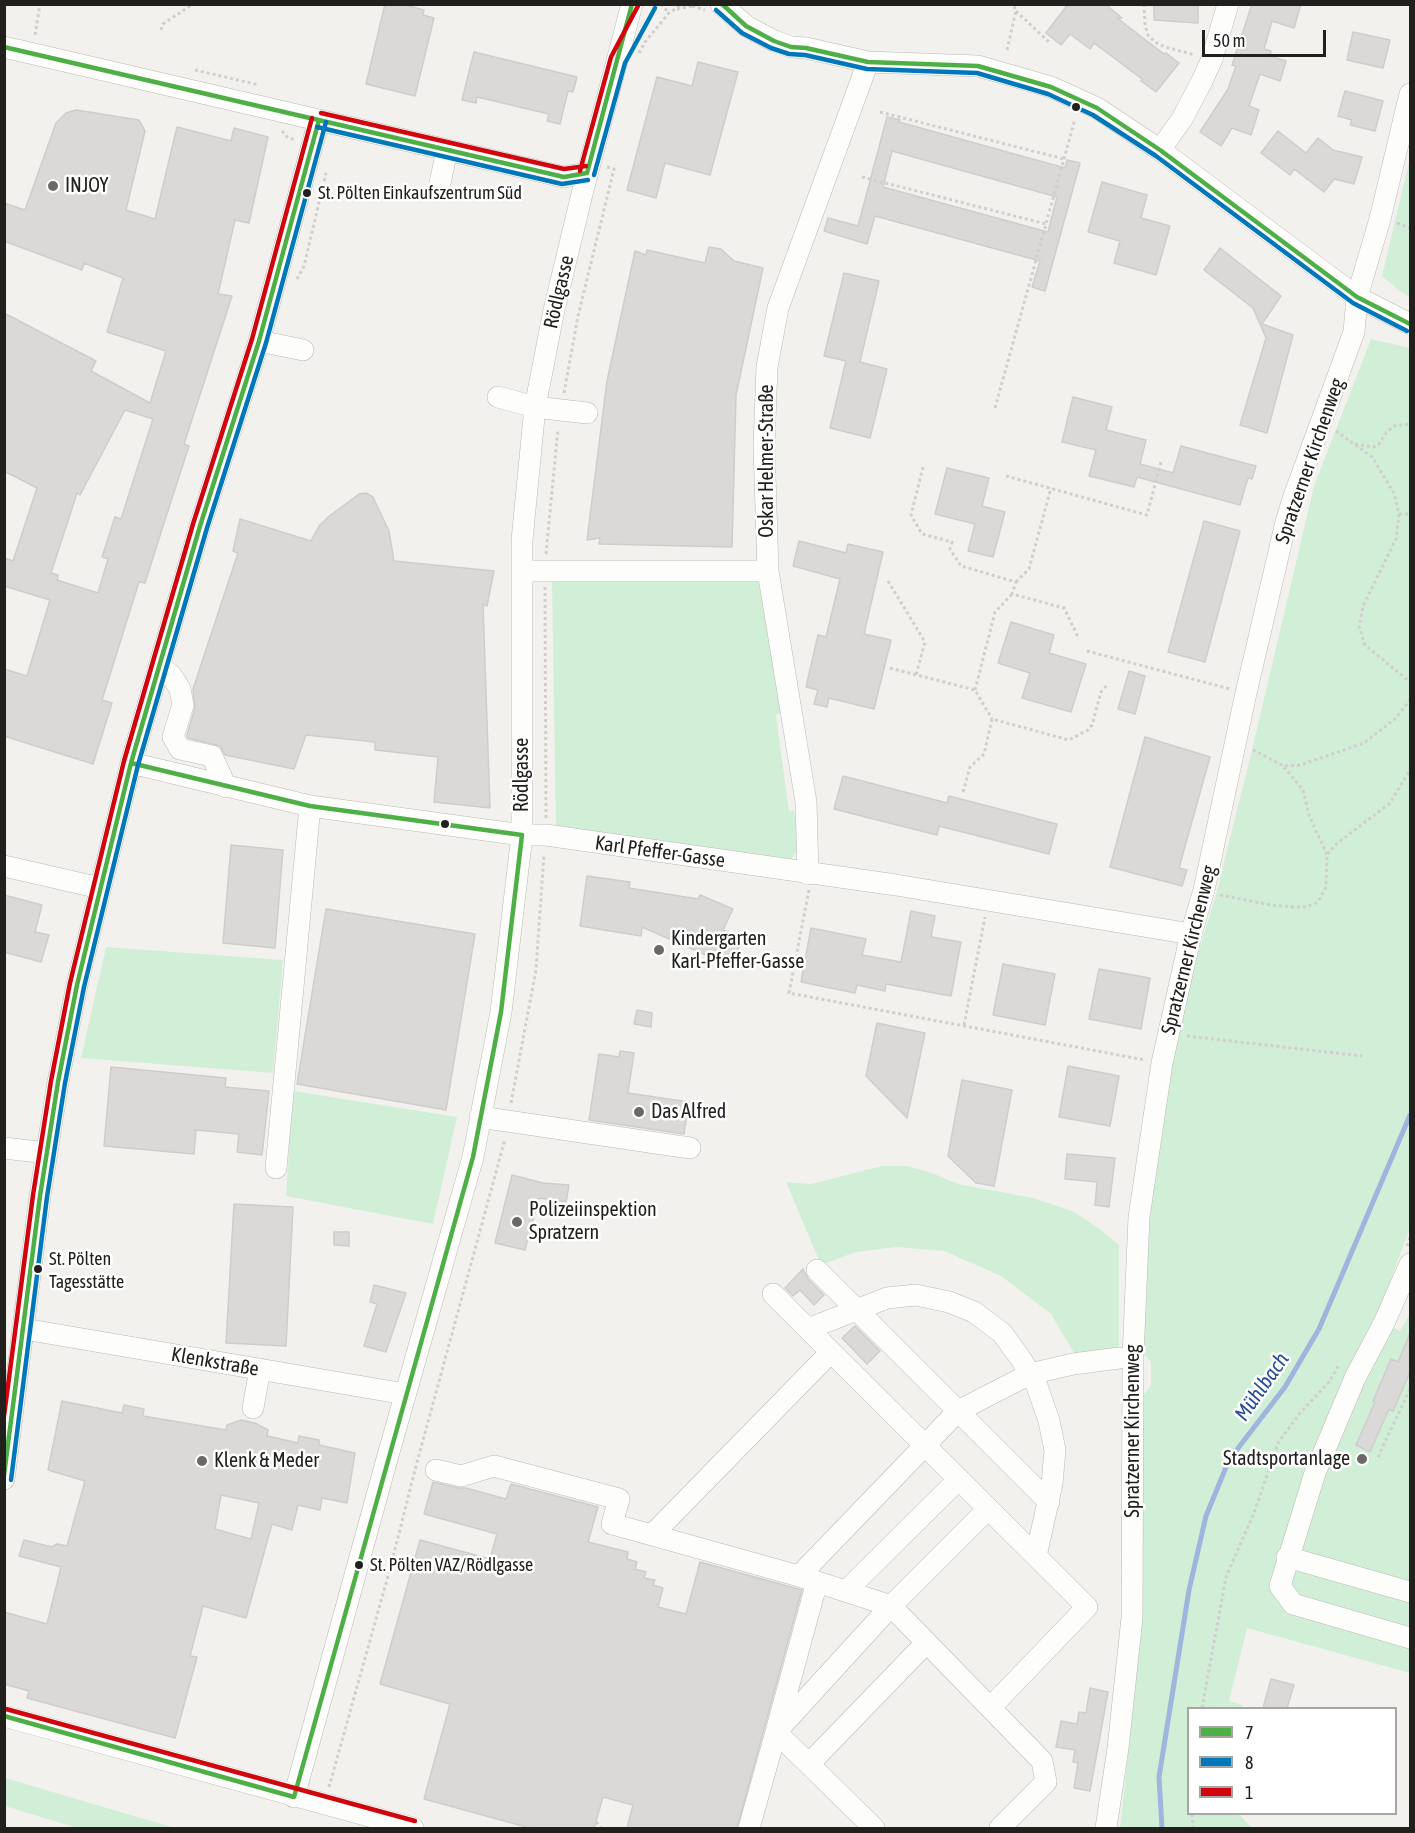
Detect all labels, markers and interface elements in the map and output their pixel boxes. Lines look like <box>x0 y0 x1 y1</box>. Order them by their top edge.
scale bar <box>1205 18 1330 56</box>
text: 50 m <box>1213 30 1245 51</box>
unlabelled marker <box>1070 101 1082 113</box>
place label: INJOY <box>65 174 108 198</box>
marker: INJOY <box>46 179 60 193</box>
place label: St. Pölten Einkaufszentrum Süd <box>318 182 522 204</box>
marker: St. Pölten Einkaufszentrum Süd <box>301 187 313 199</box>
street label: Rödlgasse <box>539 253 579 331</box>
street label: Spratzerner Kirchenweg <box>1270 375 1350 547</box>
street label: Oskar Helmer-Straße <box>755 384 779 538</box>
street label: Rödlgasse <box>510 738 534 812</box>
unlabelled marker <box>439 818 451 830</box>
street label: Karl Pfeffer-Gasse <box>593 831 727 873</box>
street label: Spratzerner Kirchenweg <box>1156 863 1222 1037</box>
place label: Kindergarten Karl-Pfeffer-Gasse <box>671 927 804 974</box>
marker: Kindergarten Karl-Pfeffer-Gasse <box>652 943 666 957</box>
place label: Das Alfred <box>651 1100 726 1124</box>
marker: Das Alfred <box>632 1105 646 1119</box>
place label: Polizeiinspektion Spratzern <box>529 1198 657 1245</box>
marker: Polizeiinspektion Spratzern <box>510 1215 524 1229</box>
place label: St. Pölten Tagesstätte <box>49 1248 124 1290</box>
marker: St. Pölten Tagesstätte <box>32 1263 44 1275</box>
street label: Klenkstraße <box>169 1342 261 1382</box>
street label: Spratzerner Kirchenweg <box>1121 1344 1145 1518</box>
water label: Mühlbach <box>1229 1348 1295 1426</box>
place label: Stadtsportanlage <box>1223 1447 1350 1471</box>
place label: Klenk & Meder <box>214 1449 319 1473</box>
marker: Stadtsportanlage <box>1355 1452 1369 1466</box>
marker: Klenk & Meder <box>195 1454 209 1468</box>
place label: St. Pölten VAZ/Rödlgasse <box>370 1554 533 1576</box>
marker: St. Pölten VAZ/Rödlgasse <box>353 1559 365 1571</box>
legend <box>1187 1707 1397 1815</box>
text: 7 <box>1245 1722 1253 1743</box>
text: 8 <box>1245 1752 1253 1773</box>
text: 1 <box>1245 1782 1253 1803</box>

